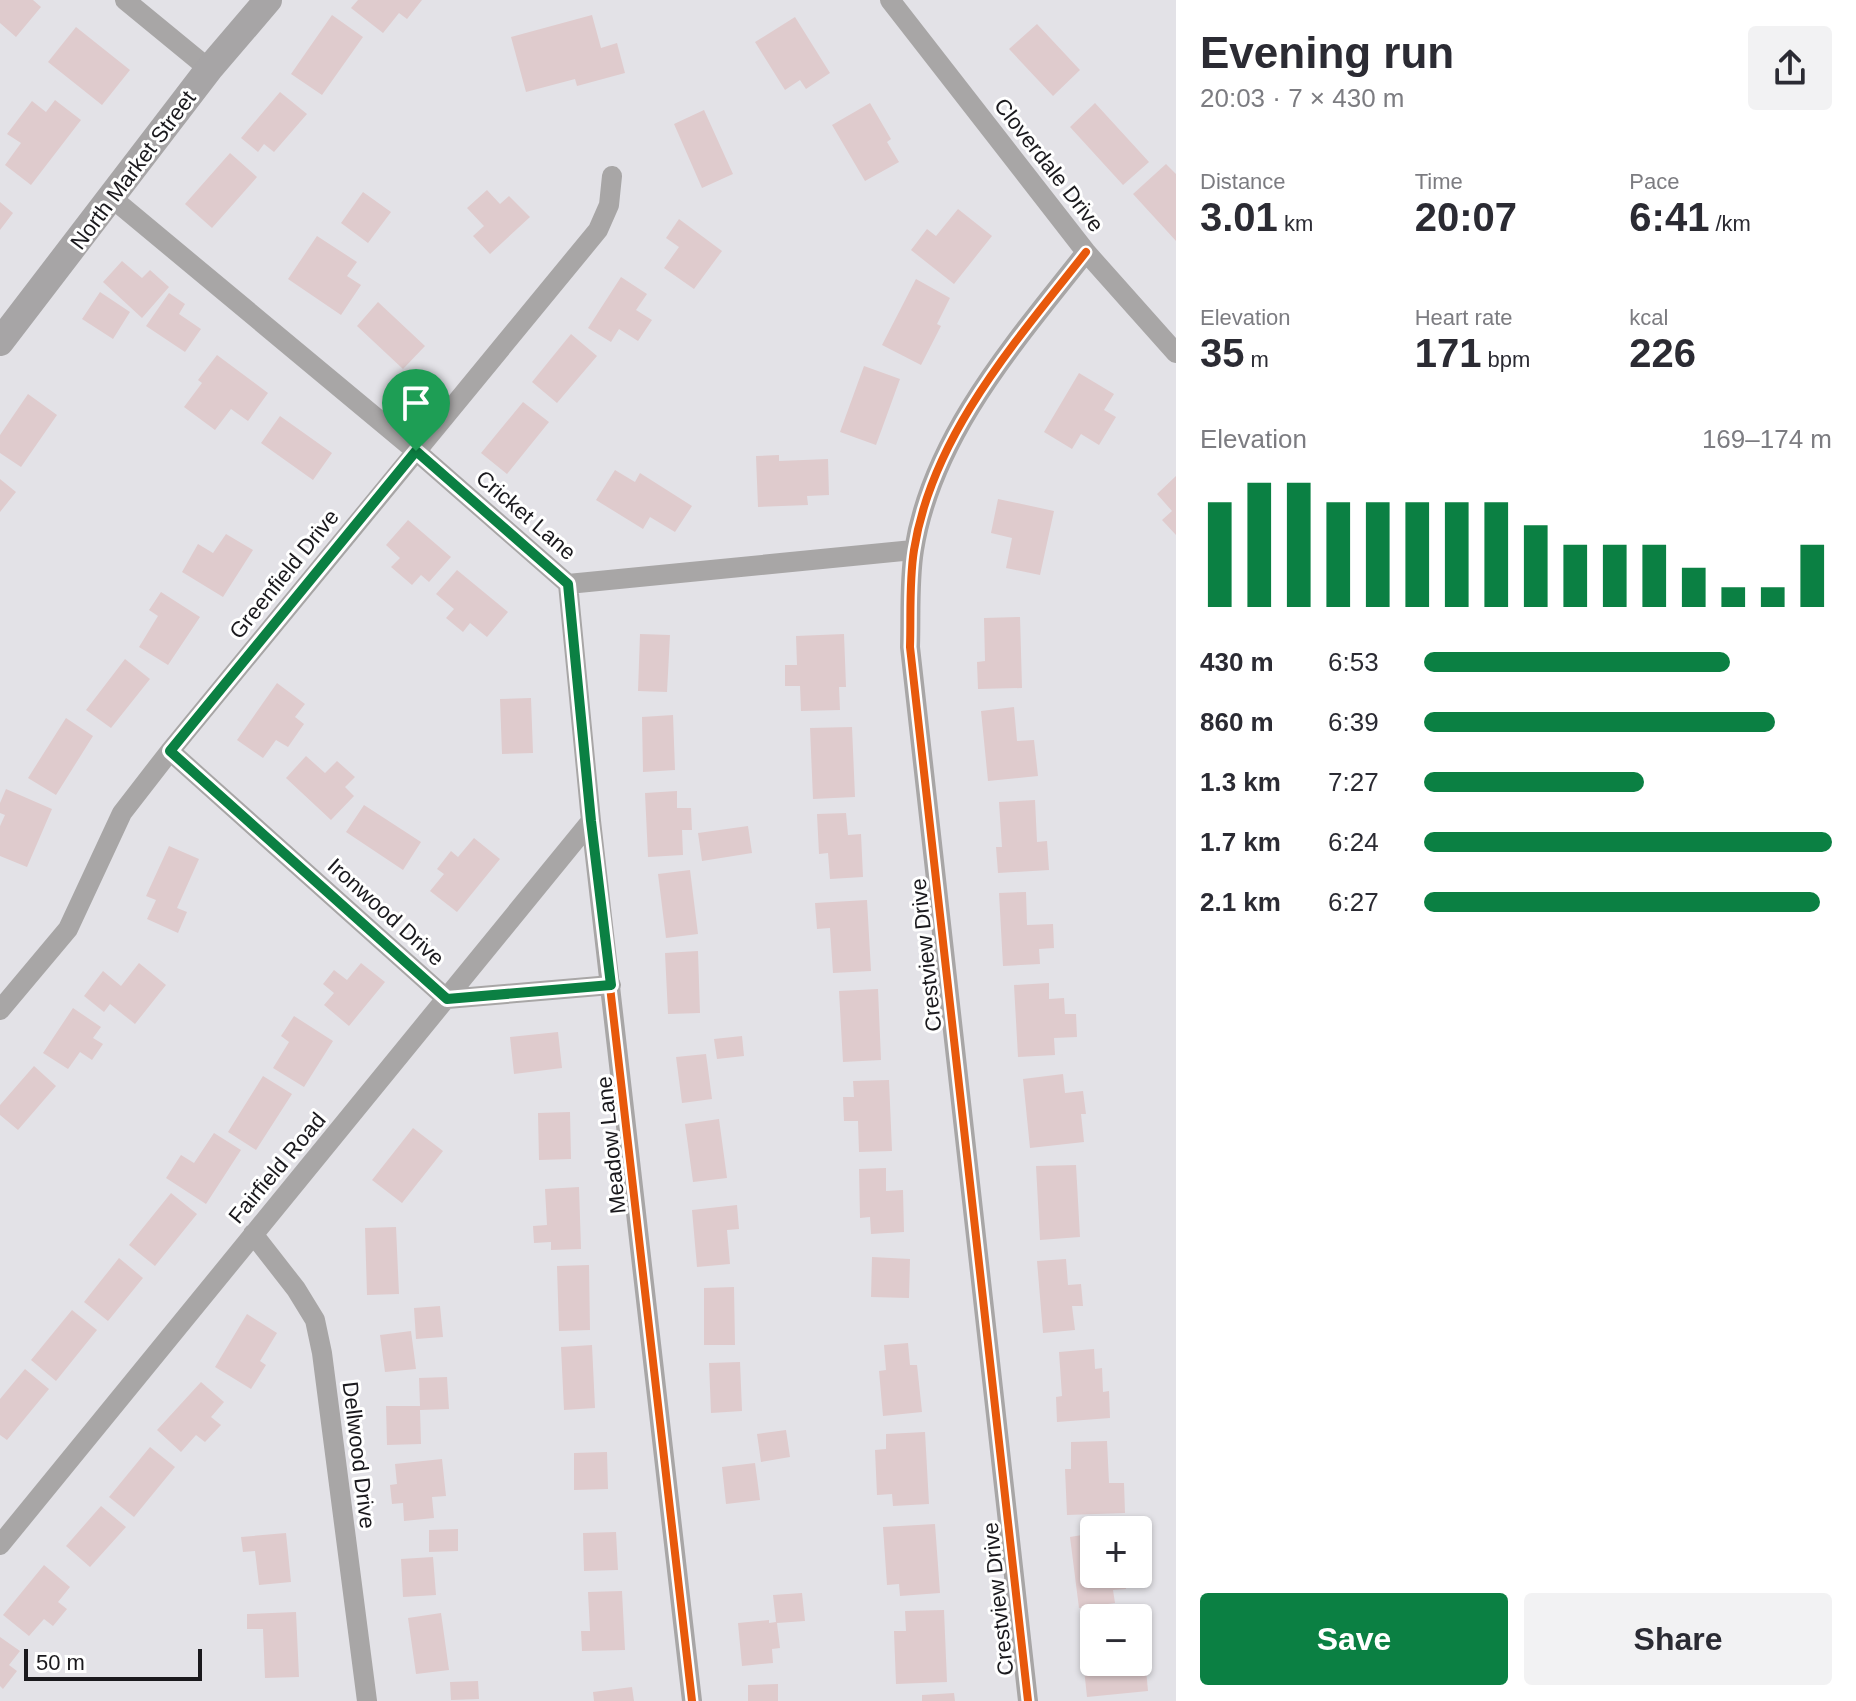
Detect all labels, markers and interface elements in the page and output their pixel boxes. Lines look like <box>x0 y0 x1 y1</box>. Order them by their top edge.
button: share <box>1748 26 1832 110</box>
text: Evening run <box>1200 28 1454 77</box>
text: 20:03 · 7 × 430 m <box>1200 83 1405 113</box>
street label: North Market Street <box>65 86 201 254</box>
street label: Cloverdale Drive <box>989 93 1109 237</box>
text: Distance <box>1200 169 1286 194</box>
text: Time <box>1415 169 1463 194</box>
text: Pace <box>1629 169 1679 194</box>
text: 3.01 <box>1200 195 1278 239</box>
text: 20:07 <box>1415 195 1517 239</box>
text: 6:41 <box>1629 195 1709 239</box>
text: km <box>1278 211 1313 236</box>
text: /km <box>1709 211 1751 236</box>
text: Elevation <box>1200 305 1291 330</box>
text: Heart rate <box>1415 305 1512 330</box>
text: kcal <box>1629 305 1668 330</box>
text: 35 <box>1200 331 1245 375</box>
text: 171 <box>1415 331 1481 375</box>
text: 226 <box>1629 331 1696 375</box>
text: m <box>1245 347 1269 372</box>
text: bpm <box>1481 347 1530 372</box>
pin <box>382 369 450 451</box>
icon: arrive <box>394 381 438 425</box>
text: Elevation <box>1200 424 1307 454</box>
text: 169–174 m <box>1702 424 1832 454</box>
street label: Cricket Lane <box>471 465 581 565</box>
street label: Greenfield Drive <box>224 504 344 644</box>
text: 430 m <box>1200 647 1274 677</box>
text: 6:53 <box>1328 647 1379 677</box>
text: 860 m <box>1200 707 1274 737</box>
text: 6:39 <box>1328 707 1379 737</box>
text: 1.3 km <box>1200 767 1281 797</box>
text: 7:27 <box>1328 767 1379 797</box>
text: 1.7 km <box>1200 827 1281 857</box>
text: 6:24 <box>1328 827 1379 857</box>
street label: Ironwood Drive <box>323 853 449 971</box>
street label: Crestview Drive <box>906 877 946 1033</box>
text: 2.1 km <box>1200 887 1281 917</box>
text: 6:27 <box>1328 887 1379 917</box>
street label: Meadow Lane <box>591 1075 631 1215</box>
street label: Fairfield Road <box>223 1108 331 1228</box>
street label: Dellwood Drive <box>338 1380 380 1530</box>
map controls <box>1080 1516 1152 1676</box>
button: + <box>1080 1516 1152 1588</box>
street label: Crestview Drive <box>978 1521 1018 1677</box>
button: Save <box>1200 1593 1508 1685</box>
button: Share <box>1524 1593 1832 1685</box>
button: − <box>1080 1604 1152 1676</box>
scale bar <box>24 1645 202 1681</box>
text: 50 m <box>36 1650 85 1675</box>

